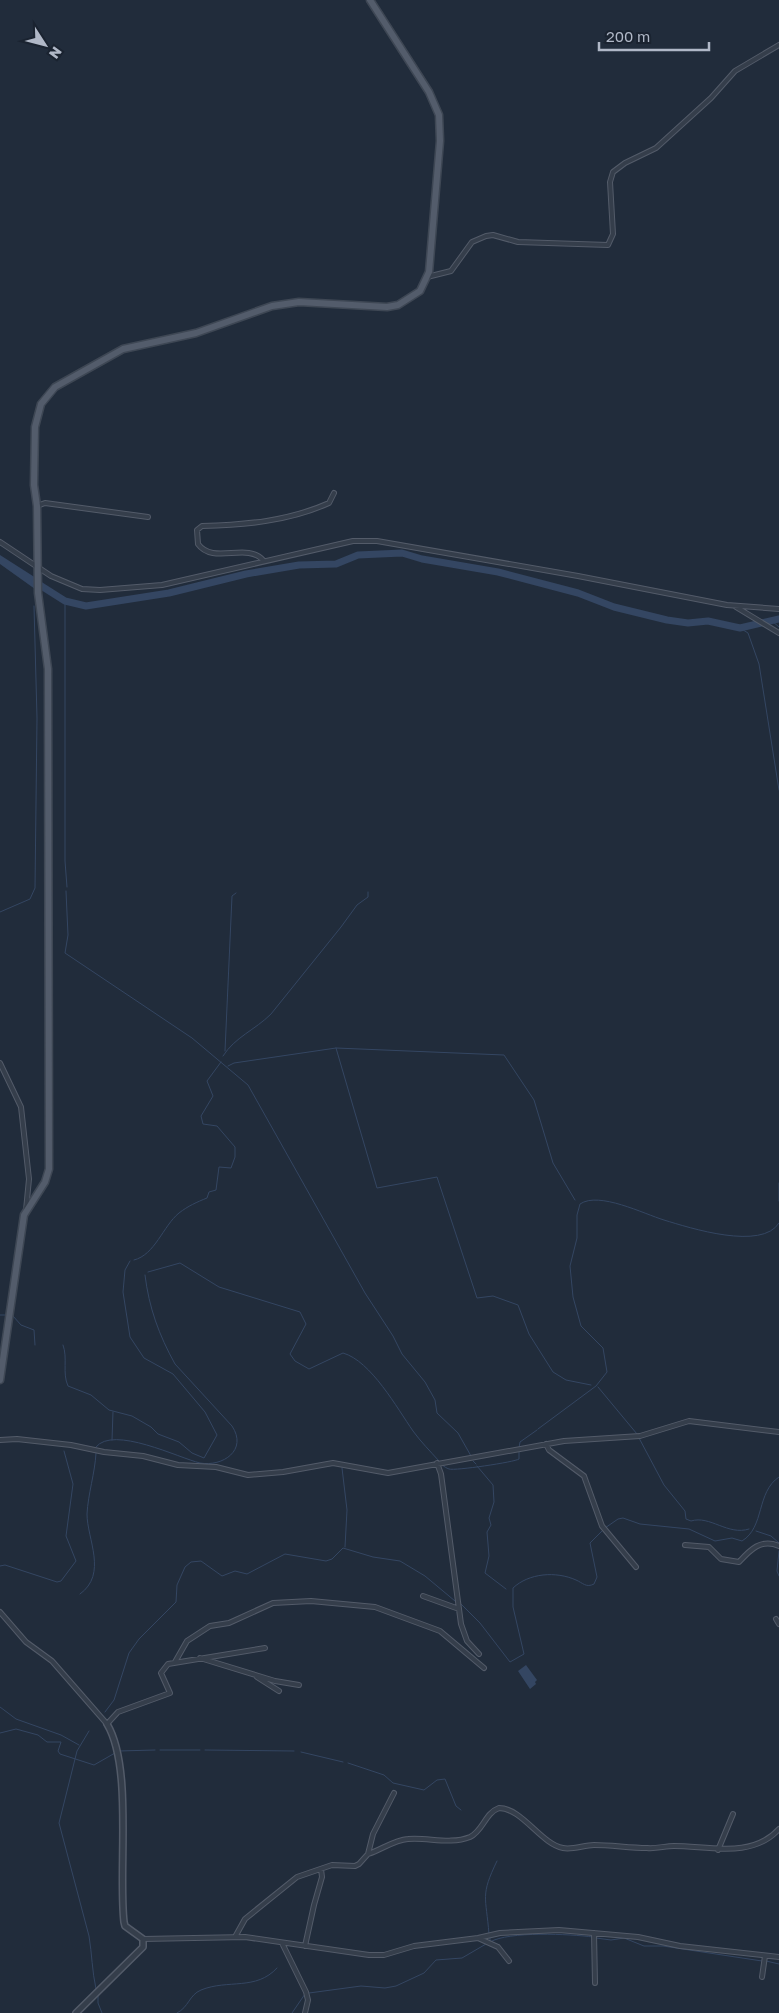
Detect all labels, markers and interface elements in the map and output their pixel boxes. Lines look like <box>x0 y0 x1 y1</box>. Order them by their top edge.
north arrow <box>20 20 70 70</box>
scale bar <box>599 20 709 52</box>
text: 200 m <box>606 27 650 45</box>
text: N <box>46 44 66 62</box>

